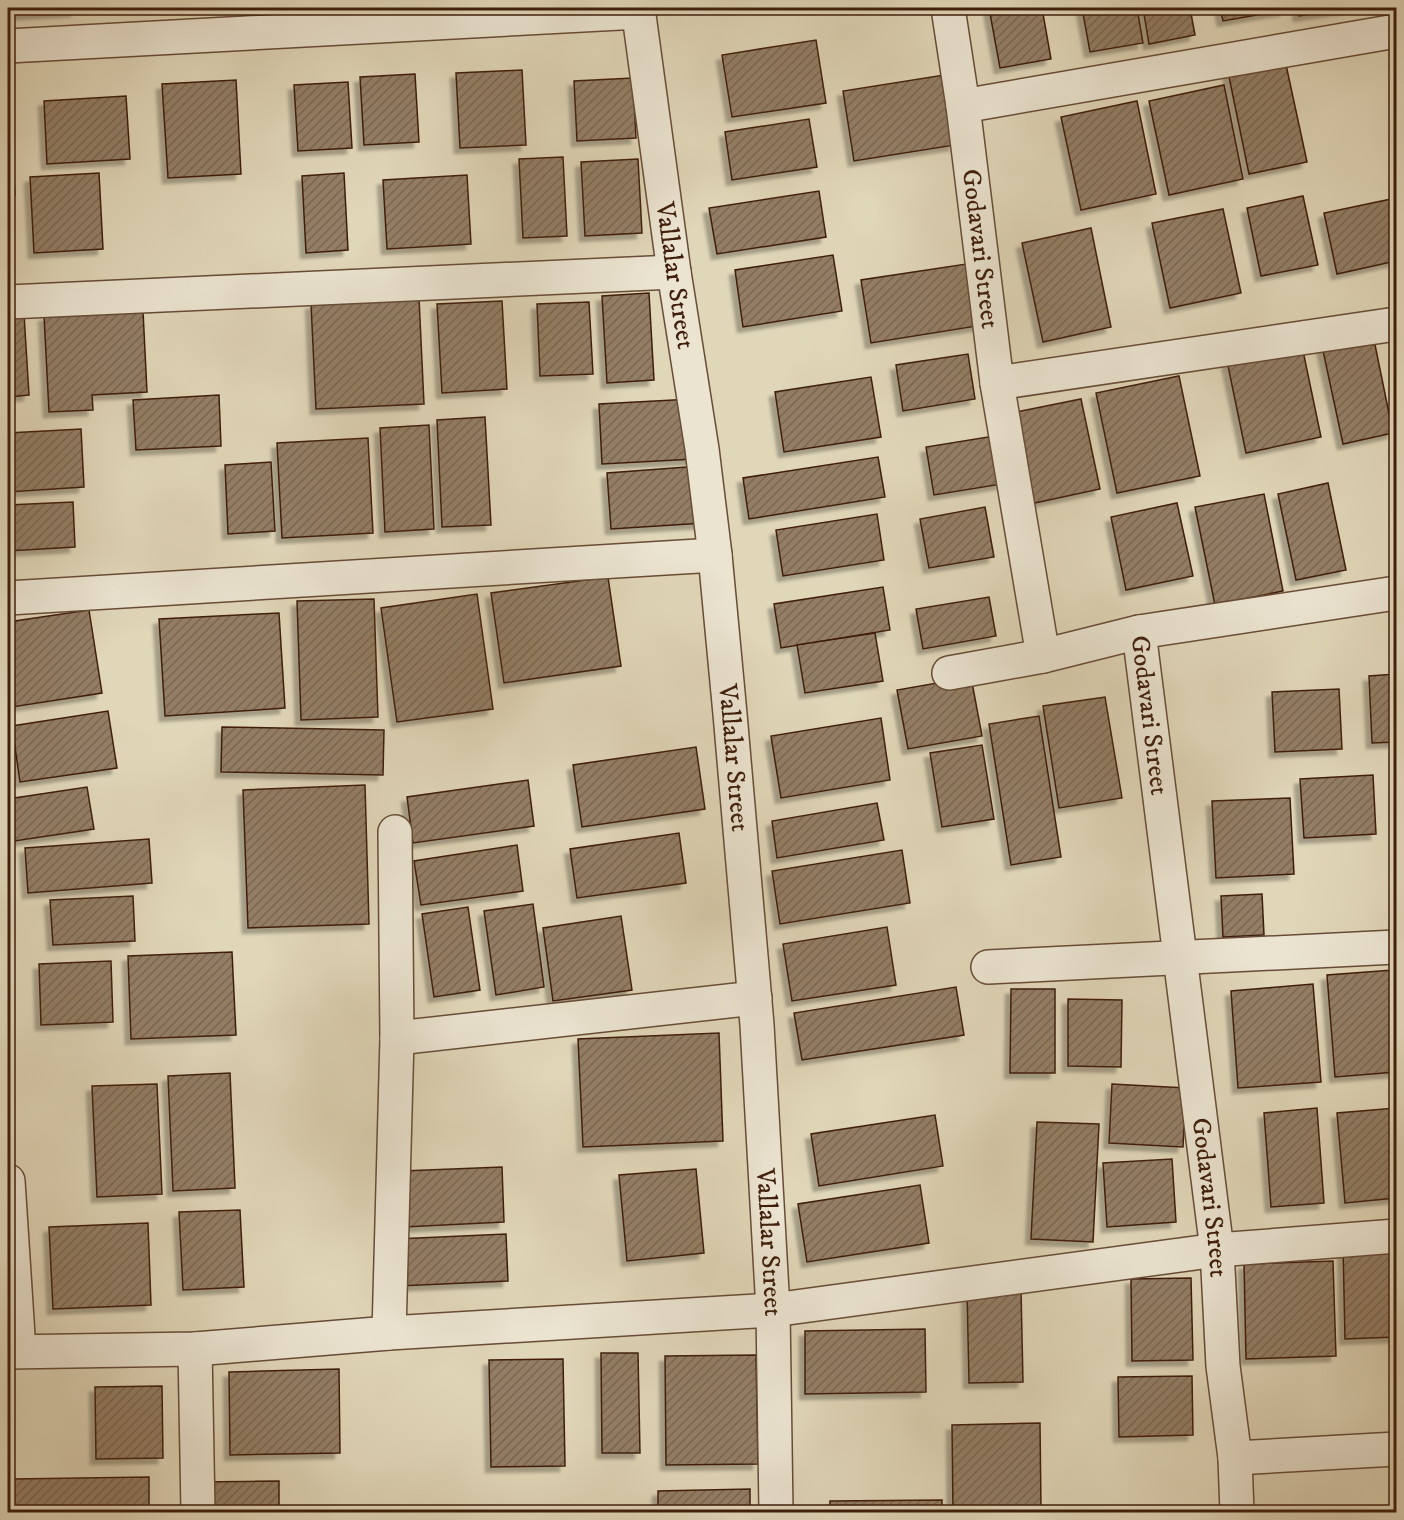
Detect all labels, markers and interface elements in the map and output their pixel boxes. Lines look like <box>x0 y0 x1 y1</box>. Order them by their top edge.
street label: Godavari Street <box>954 167 1007 331</box>
street label: Vallalar Street <box>648 199 702 351</box>
street label: Godavari Street <box>1123 633 1176 797</box>
street label: Vallalar Street <box>711 681 757 833</box>
street label: Godavari Street <box>1184 1116 1235 1278</box>
street label: Vallalar Street <box>749 1166 790 1317</box>

